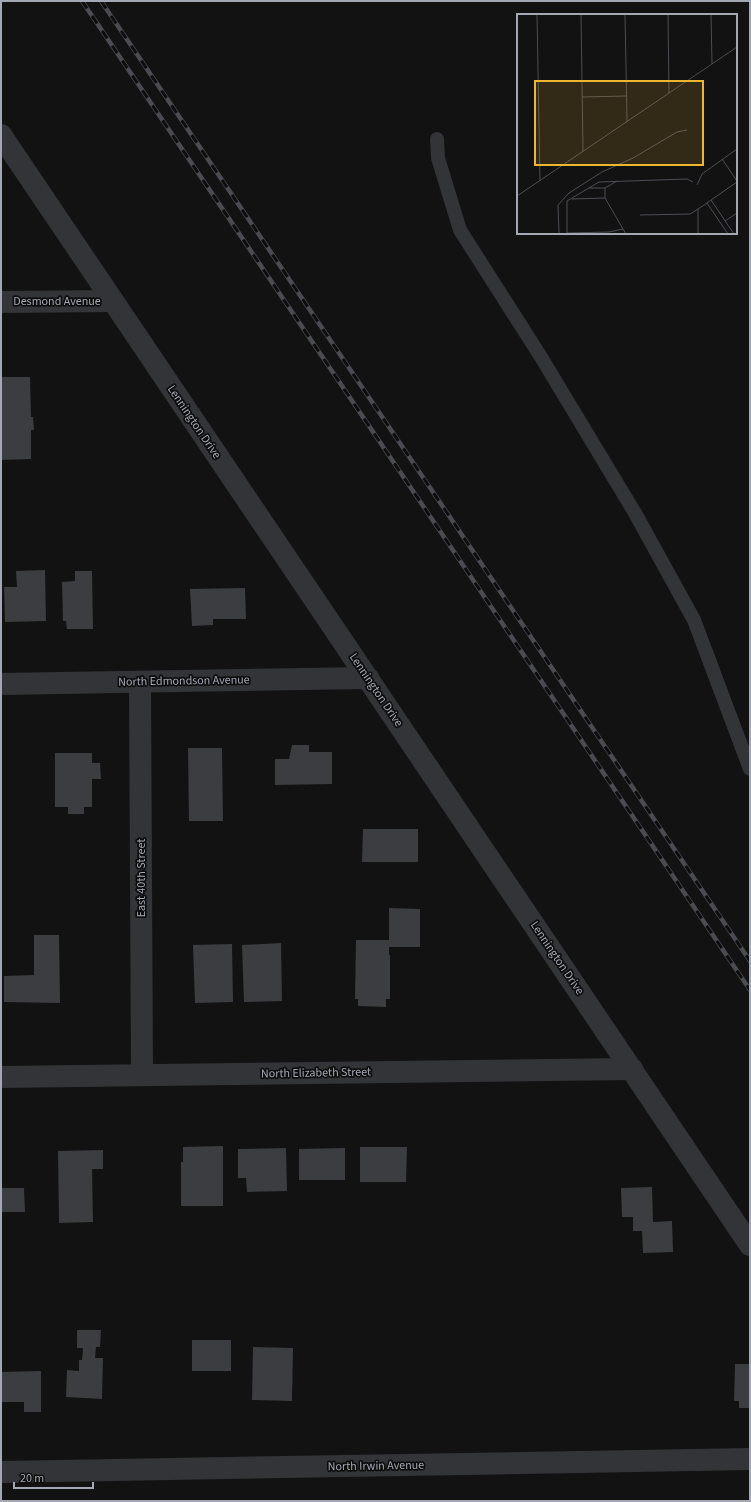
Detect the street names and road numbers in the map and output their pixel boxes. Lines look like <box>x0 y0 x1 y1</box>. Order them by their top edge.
street label: Desmond Avenue <box>13 293 101 310</box>
street label: Lennington Drive <box>163 382 225 462</box>
street label: Lennington Drive <box>345 650 407 730</box>
street label: North Edmondson Avenue <box>118 671 250 691</box>
street label: East 40th Street <box>133 839 150 917</box>
street label: Lennington Drive <box>526 918 588 998</box>
street label: North Elizabeth Street <box>261 1064 371 1082</box>
street label: North Irwin Avenue <box>328 1457 424 1475</box>

